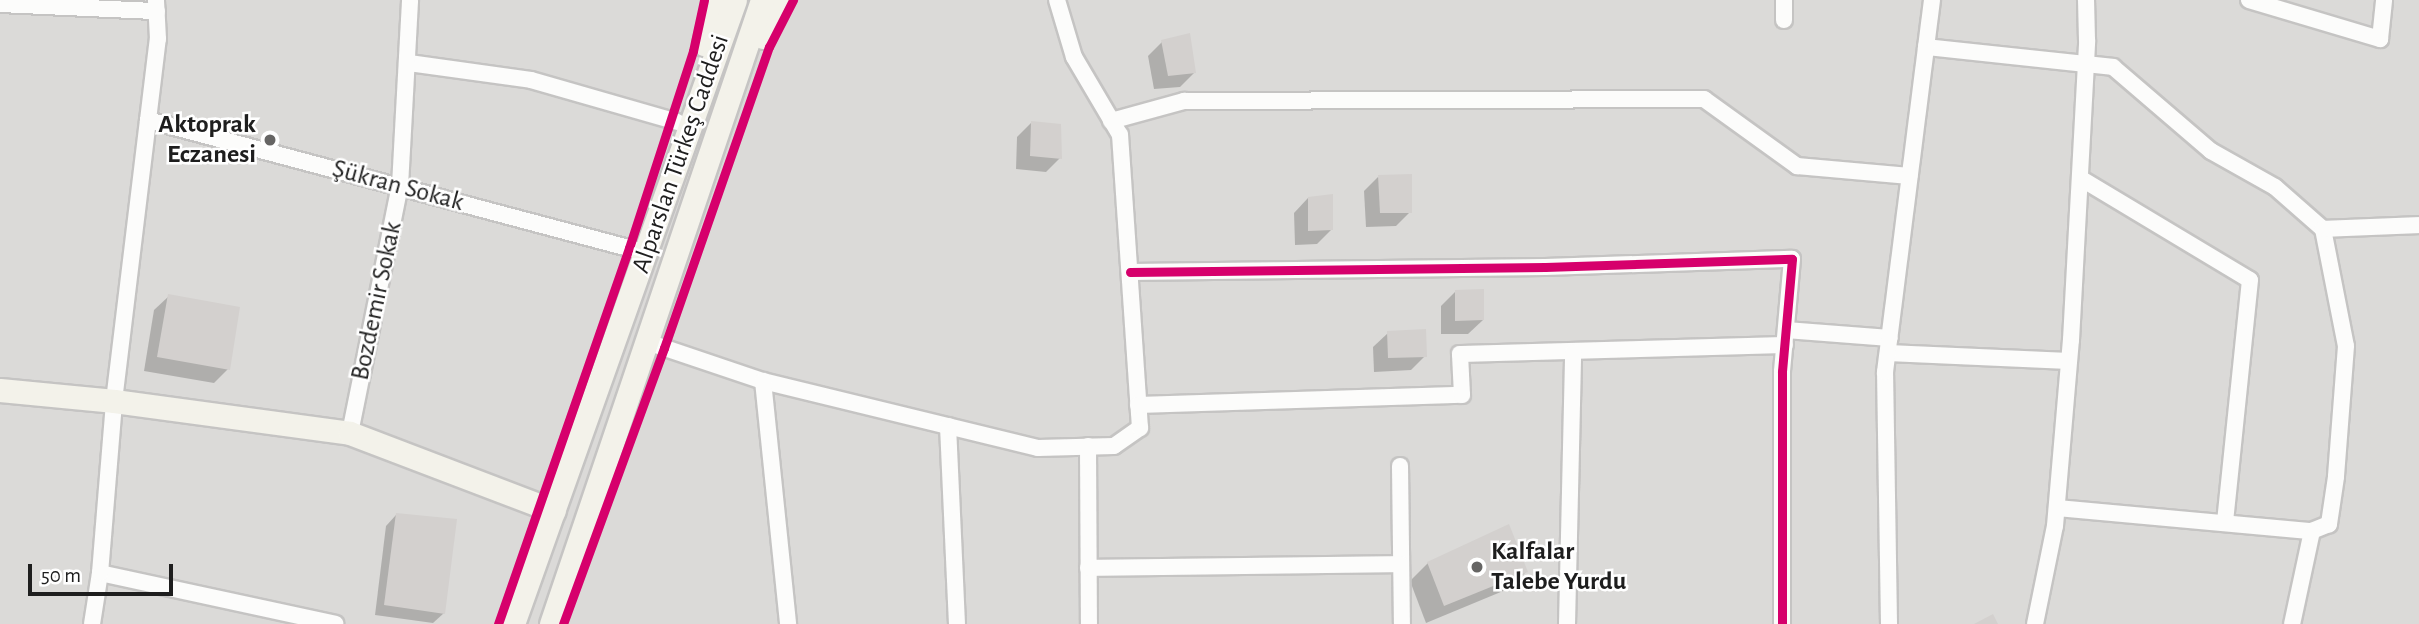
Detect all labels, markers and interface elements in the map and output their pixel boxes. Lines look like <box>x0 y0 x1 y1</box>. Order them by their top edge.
street label: Alparslan Türkeş Caddesi <box>626 31 736 277</box>
place label: Aktoprak Eczanesi <box>158 109 256 170</box>
marker: Aktoprak Eczanesi <box>262 132 278 148</box>
street label: Şükran Sokak <box>329 153 467 219</box>
street label: Bozdemir Sokak <box>345 219 409 383</box>
place label: Kalfalar Talebe Yurdu <box>1491 536 1626 598</box>
scale bar <box>32 550 177 594</box>
marker: Kalfalar Talebe Yurdu <box>1469 559 1485 575</box>
text: 50 m <box>41 565 81 586</box>

